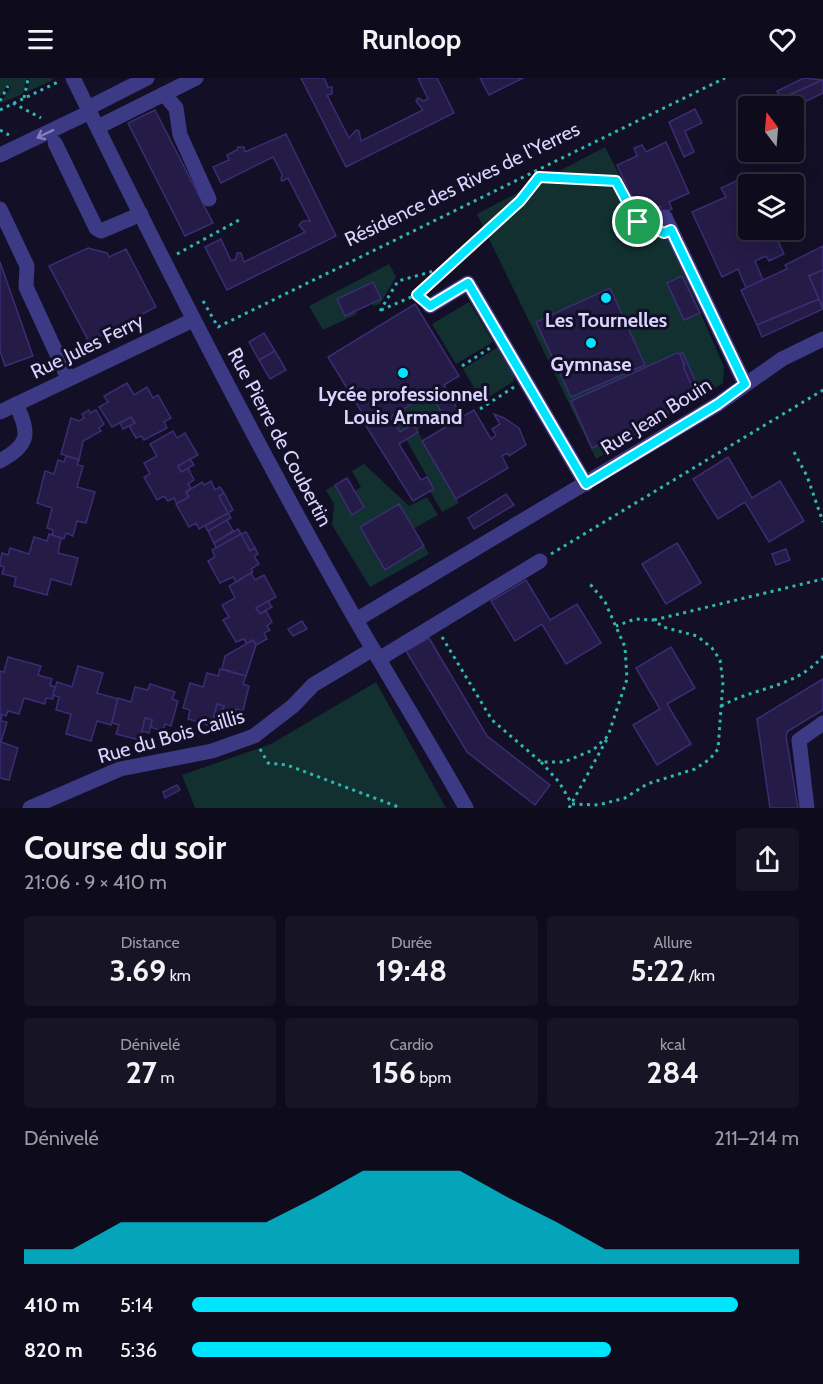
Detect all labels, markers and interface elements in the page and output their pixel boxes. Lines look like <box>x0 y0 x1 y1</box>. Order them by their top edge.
icon: menu <box>24 23 57 56</box>
text: Runloop <box>362 23 461 56</box>
icon: heart <box>766 23 799 56</box>
north arrow <box>738 96 804 162</box>
map controls <box>738 96 804 240</box>
street label: Résidence des Rives de l'Yerres <box>341 117 583 251</box>
one-way arrow <box>36 128 54 140</box>
button: layers <box>738 174 804 240</box>
pin <box>612 196 663 247</box>
icon: arrive <box>621 205 654 238</box>
marker: Les Tournelles <box>599 291 613 305</box>
street label: Rue Jules Ferry <box>27 308 147 384</box>
place label: Les Tournelles <box>545 308 667 332</box>
marker: Gymnase <box>584 336 598 350</box>
street label: Rue Pierre de Coubertin <box>223 343 337 531</box>
place label: Gymnase <box>551 352 631 376</box>
marker: Lycée professionnel Louis Armand <box>396 366 410 380</box>
street label: Rue Jean Bouin <box>596 372 716 460</box>
place label: Lycée professionnel Louis Armand <box>318 382 488 429</box>
street label: Rue du Bois Caillis <box>95 704 247 768</box>
text: Course du soir <box>24 827 226 867</box>
button: share <box>736 828 799 891</box>
text: 21:06 · 9 × 410 m <box>24 870 167 894</box>
text: Distance <box>121 933 180 952</box>
text: Durée <box>391 933 432 952</box>
text: Allure <box>653 933 692 952</box>
text: 3.69 <box>109 952 166 989</box>
text: 19:48 <box>376 952 447 989</box>
text: 5:22 <box>631 952 685 989</box>
text: km <box>166 966 191 985</box>
text: /km <box>685 966 715 985</box>
text: Dénivelé <box>120 1035 180 1054</box>
text: Cardio <box>390 1035 433 1054</box>
text: kcal <box>660 1035 686 1054</box>
text: 27 <box>126 1054 157 1091</box>
text: 156 <box>372 1054 416 1091</box>
text: 284 <box>647 1054 699 1091</box>
text: m <box>157 1068 175 1087</box>
text: bpm <box>416 1068 451 1087</box>
text: Dénivelé <box>24 1126 99 1150</box>
text: 211–214 m <box>714 1126 799 1150</box>
text: 410 m <box>24 1293 80 1317</box>
text: 5:14 <box>120 1293 153 1317</box>
text: 820 m <box>24 1338 83 1362</box>
text: 5:36 <box>120 1338 157 1362</box>

